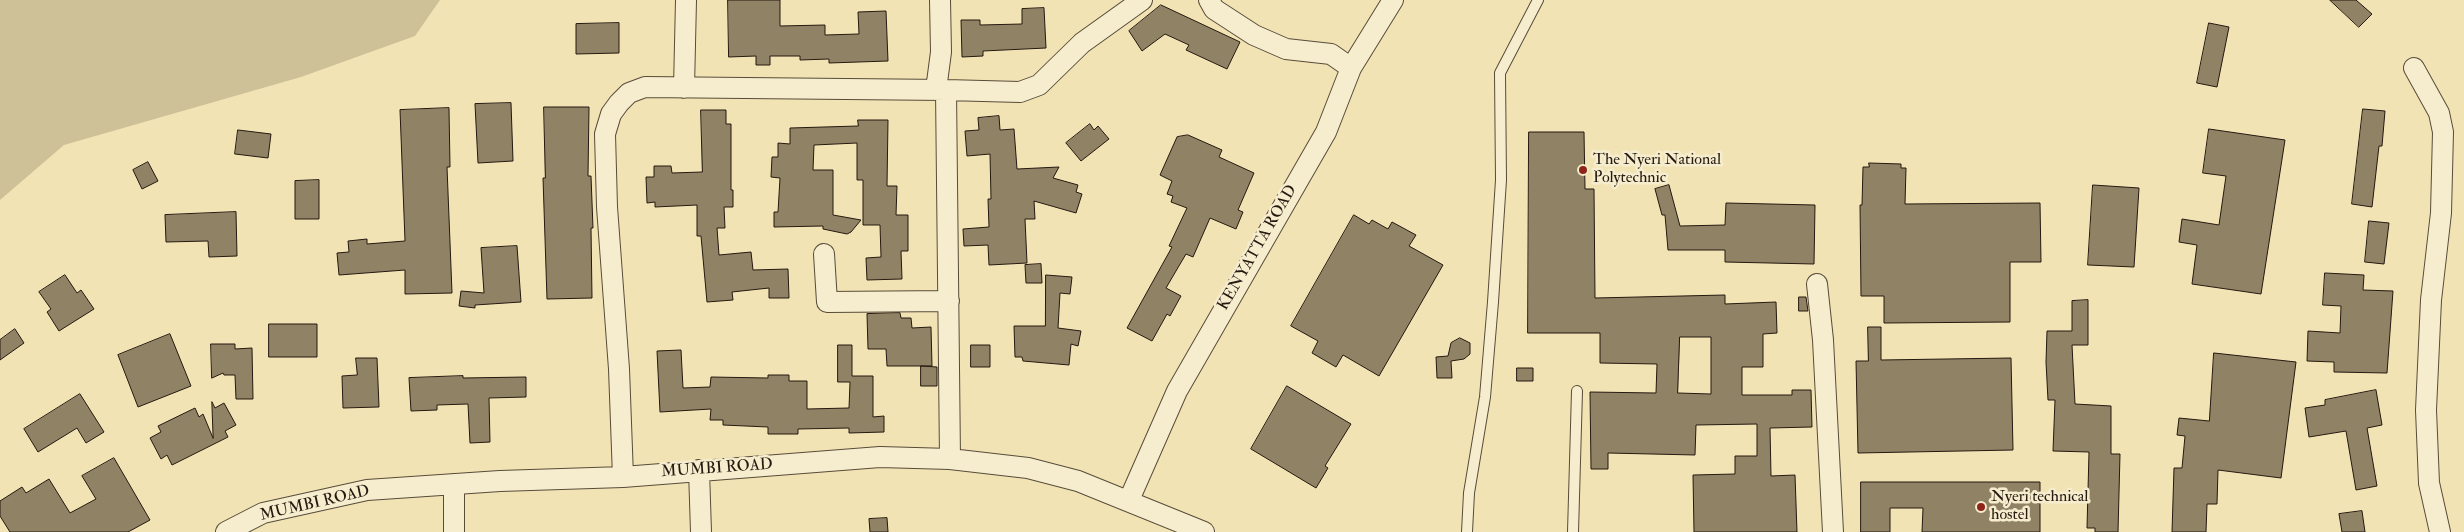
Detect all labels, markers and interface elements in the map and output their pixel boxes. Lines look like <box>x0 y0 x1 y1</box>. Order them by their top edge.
place label: The Nyeri National Polytechnic <box>1593 151 1721 189</box>
marker: The Nyeri National Polytechnic <box>1577 164 1589 176</box>
street label: KENYATTA ROAD <box>1214 182 1302 314</box>
street label: MUMBI ROAD <box>661 456 773 482</box>
street label: MUMBI ROAD <box>258 482 372 526</box>
place label: Nyeri technical hostel <box>1991 488 2088 526</box>
marker: Nyeri technical hostel <box>1975 501 1987 513</box>

